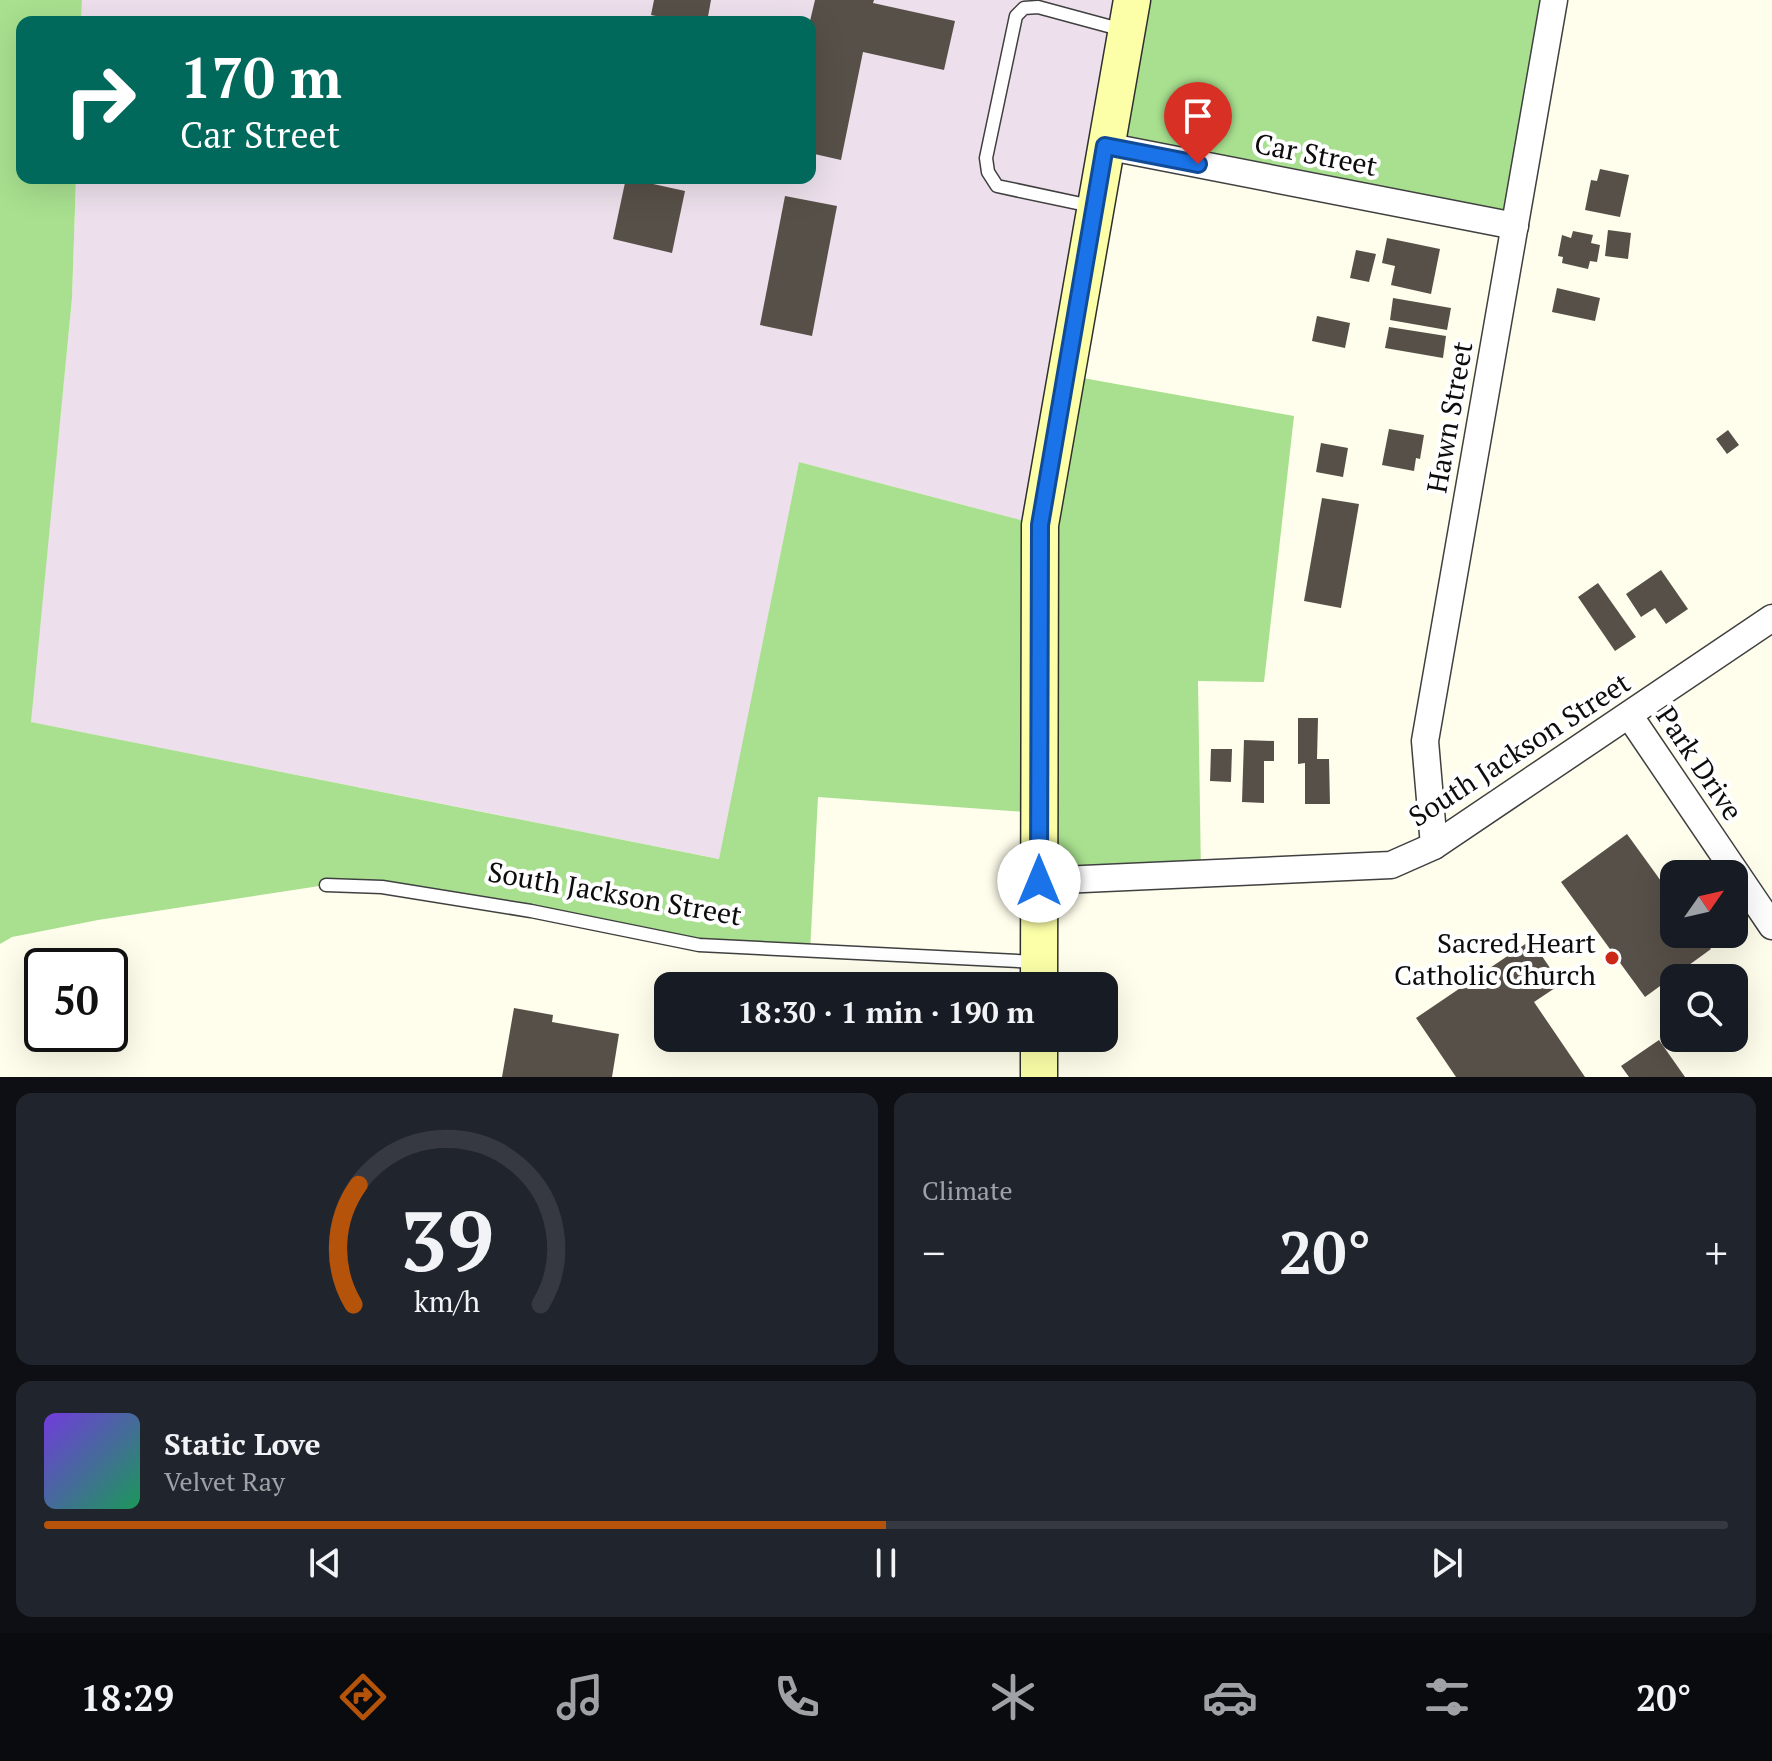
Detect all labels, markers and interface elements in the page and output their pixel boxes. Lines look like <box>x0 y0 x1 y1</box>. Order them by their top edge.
text: 170 m <box>180 40 342 114</box>
icon: right <box>48 48 152 152</box>
pin <box>1164 82 1232 164</box>
icon: arrive <box>1176 94 1220 138</box>
text: Car Street <box>180 111 340 158</box>
street label: Car Street <box>1251 124 1381 184</box>
street label: Hawn Street <box>1417 338 1481 496</box>
street label: South Jackson Street <box>1401 663 1637 835</box>
street label: Park Drive <box>1648 699 1752 827</box>
position arrow <box>997 839 1081 923</box>
street label: South Jackson Street <box>485 852 745 934</box>
north arrow <box>1660 860 1748 948</box>
map controls <box>1660 860 1748 1052</box>
place label: Sacred Heart Catholic Church <box>1394 924 1597 993</box>
speed limit sign: 50 <box>24 948 128 1052</box>
marker: Sacred Heart Catholic Church <box>1603 949 1621 967</box>
button: search <box>1660 964 1748 1052</box>
text: 18:30 · 1 min · 190 m <box>738 992 1034 1032</box>
text: Climate <box>922 1173 1013 1207</box>
text: 39 <box>400 1185 494 1295</box>
text: 20° <box>1279 1212 1371 1291</box>
text: − <box>922 1223 945 1282</box>
text: + <box>1705 1223 1728 1282</box>
text: km/h <box>414 1282 480 1320</box>
text: Static Love <box>164 1424 321 1464</box>
text: Velvet Ray <box>164 1464 285 1498</box>
icon: previous <box>303 1541 347 1585</box>
icon: pause <box>864 1541 908 1585</box>
icon: next <box>1425 1541 1469 1585</box>
icon: directions <box>335 1669 391 1725</box>
icon: music <box>552 1669 608 1725</box>
icon: phone <box>769 1669 825 1725</box>
icon: climate <box>985 1669 1041 1725</box>
icon: car <box>1202 1669 1258 1725</box>
icon: filters <box>1419 1669 1475 1725</box>
text: 18:29 <box>80 1674 174 1721</box>
text: 20° <box>1636 1674 1691 1721</box>

